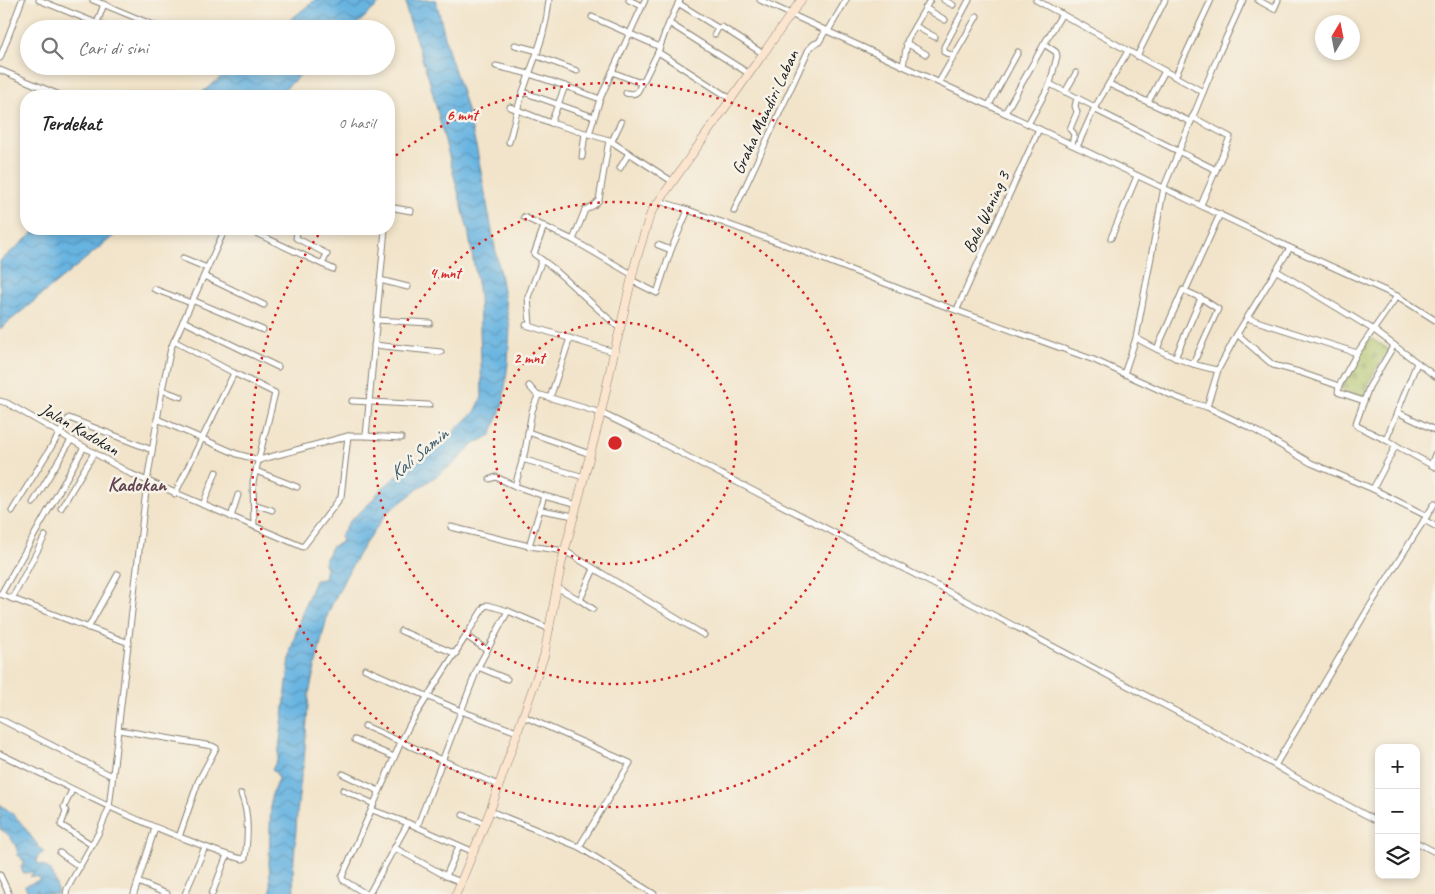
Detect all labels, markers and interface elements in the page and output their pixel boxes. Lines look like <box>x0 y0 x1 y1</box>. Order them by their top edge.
north arrow <box>1315 15 1360 60</box>
search box <box>20 20 395 75</box>
icon: search <box>38 34 66 62</box>
text: Cari di sini <box>78 36 148 60</box>
street label: Graha Mandiri Laban <box>727 46 804 178</box>
text: 6 mnt <box>446 106 481 125</box>
text: Terdekat <box>40 110 101 136</box>
text: 0 hasil <box>338 113 375 133</box>
street label: Bale Wening 3 <box>957 166 1015 256</box>
text: 4 mnt <box>430 264 463 283</box>
text: 2 mnt <box>514 349 547 368</box>
street label: Jalan Kadokan <box>36 397 124 461</box>
water label: Kali Samin <box>384 421 455 485</box>
centre of rings <box>606 434 624 452</box>
district label: Kadokan <box>108 472 168 497</box>
map controls <box>1375 744 1420 879</box>
button: + <box>1375 744 1420 789</box>
button: − <box>1375 789 1420 834</box>
button: layers <box>1375 834 1420 879</box>

